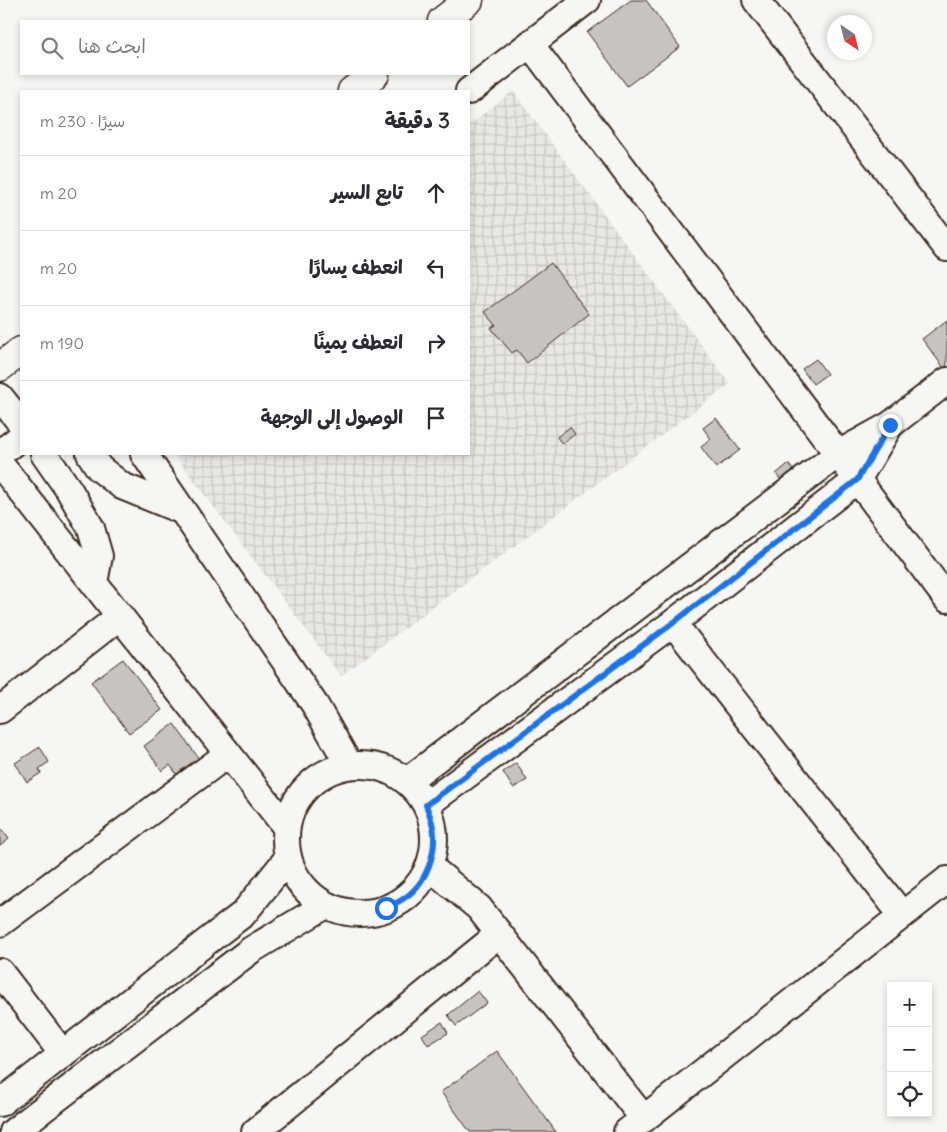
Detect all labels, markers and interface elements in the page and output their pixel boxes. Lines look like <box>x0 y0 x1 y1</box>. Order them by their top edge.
north arrow <box>827 15 872 60</box>
search box <box>20 20 470 75</box>
icon: search <box>38 34 66 62</box>
text: ابحث هنا <box>78 34 146 58</box>
text: 3 دقيقة <box>385 107 450 134</box>
text: سيرًا · 230 m <box>40 111 125 131</box>
icon: ahead <box>422 179 450 207</box>
text: تابع السير <box>331 180 403 204</box>
text: 20 m <box>40 183 77 203</box>
icon: left <box>422 254 450 282</box>
text: انعطف يسارًا <box>309 255 403 279</box>
text: 20 m <box>40 258 77 278</box>
icon: right <box>422 329 450 357</box>
text: انعطف يمينًا <box>314 330 403 354</box>
text: 190 m <box>40 333 84 353</box>
icon: arrive <box>422 404 450 432</box>
text: الوصول إلى الوجهة <box>260 405 403 429</box>
route end <box>879 414 902 437</box>
route start <box>375 897 398 920</box>
map controls <box>887 982 932 1117</box>
button: + <box>887 982 932 1027</box>
button: − <box>887 1027 932 1072</box>
button: locate <box>887 1072 932 1117</box>

